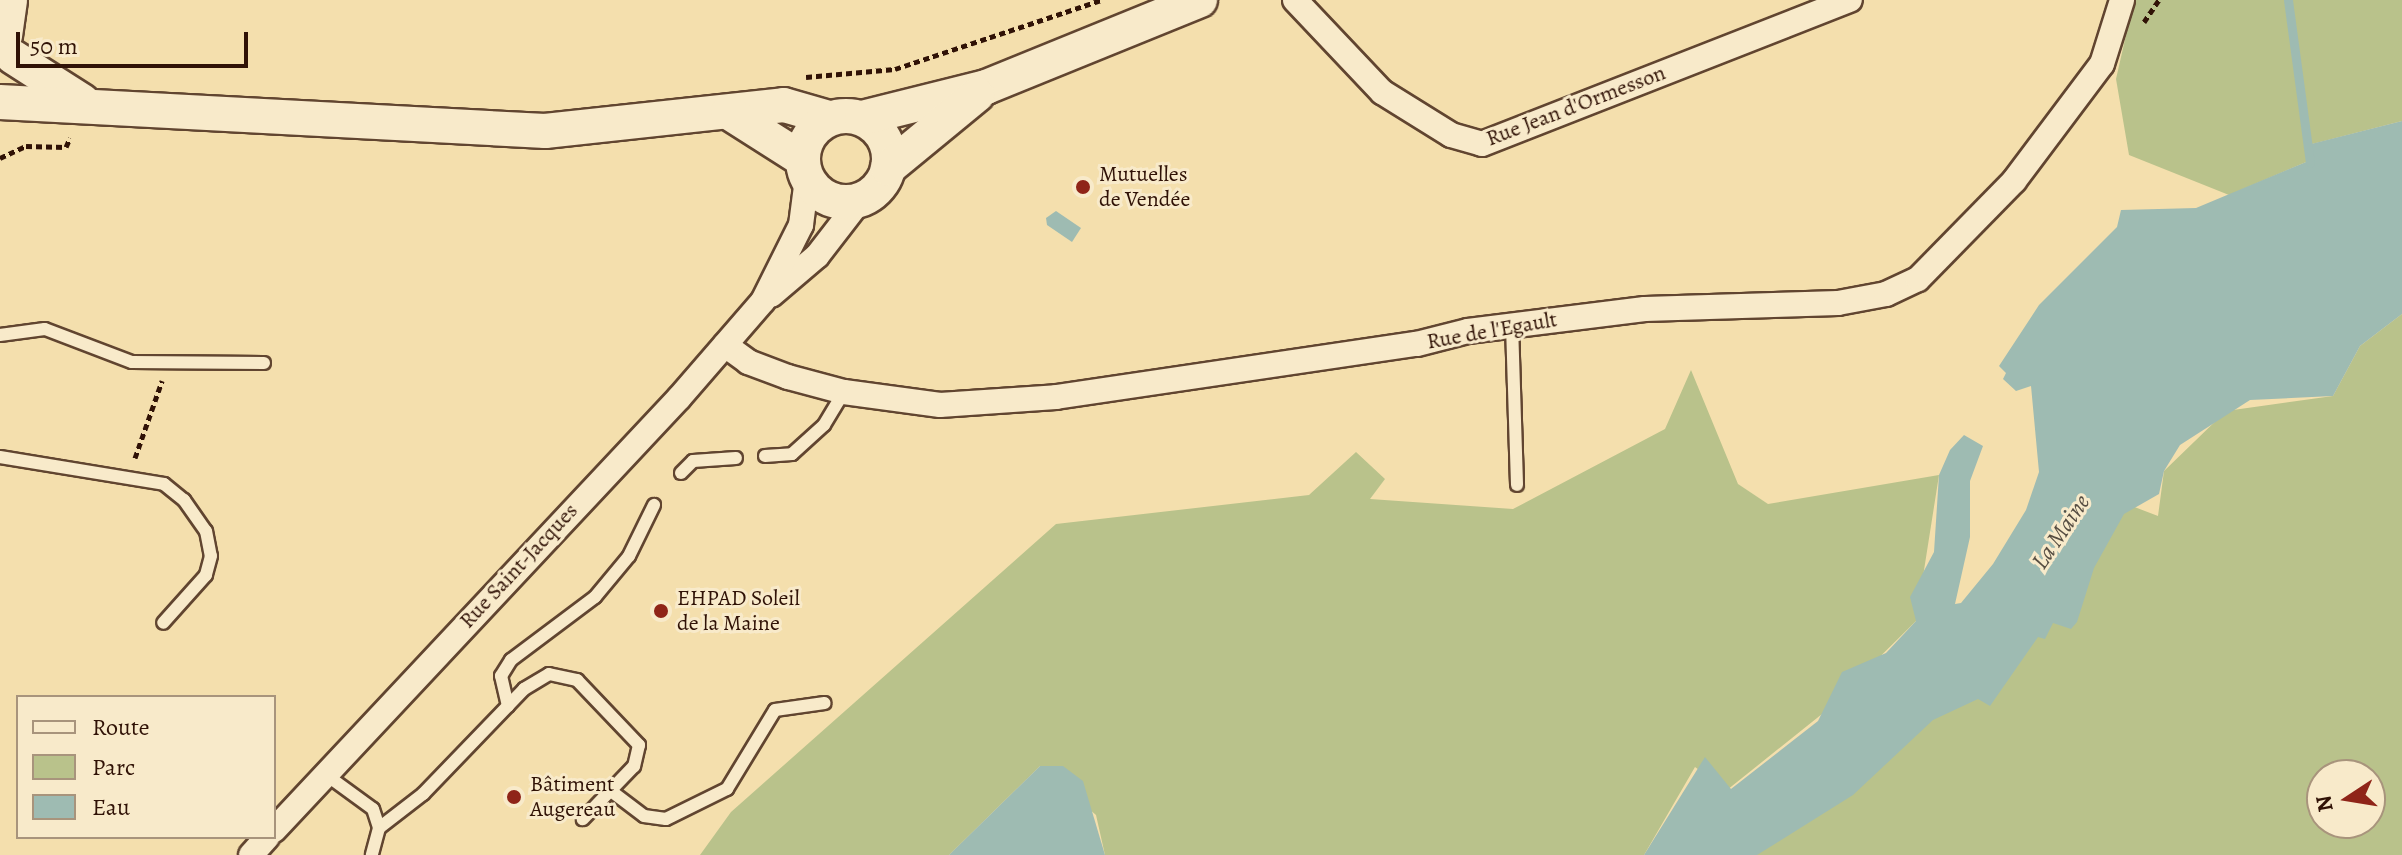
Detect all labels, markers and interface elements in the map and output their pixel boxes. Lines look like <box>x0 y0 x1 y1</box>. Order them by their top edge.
scale bar <box>20 16 252 66</box>
text: 50 m <box>30 30 78 62</box>
street label: Rue Jean d'Ormesson <box>1483 60 1669 152</box>
place label: Mutuelles de Vendée <box>1099 161 1190 212</box>
marker: Mutuelles de Vendée <box>1074 178 1092 196</box>
street label: Rue de l'Egault <box>1425 307 1559 355</box>
water label: La Maine <box>2026 489 2096 575</box>
street label: Rue Saint-Jacques <box>454 498 584 634</box>
place label: EHPAD Soleil de la Maine <box>677 585 800 636</box>
marker: EHPAD Soleil de la Maine <box>652 602 670 620</box>
legend <box>16 695 276 839</box>
text: Route <box>92 711 150 743</box>
text: Parc <box>92 751 135 783</box>
north arrow <box>2306 759 2386 839</box>
place label: Bâtiment Augereau <box>530 771 615 822</box>
marker: Bâtiment Augereau <box>505 788 523 806</box>
text: Eau <box>92 791 130 823</box>
text: N <box>2308 793 2341 815</box>

